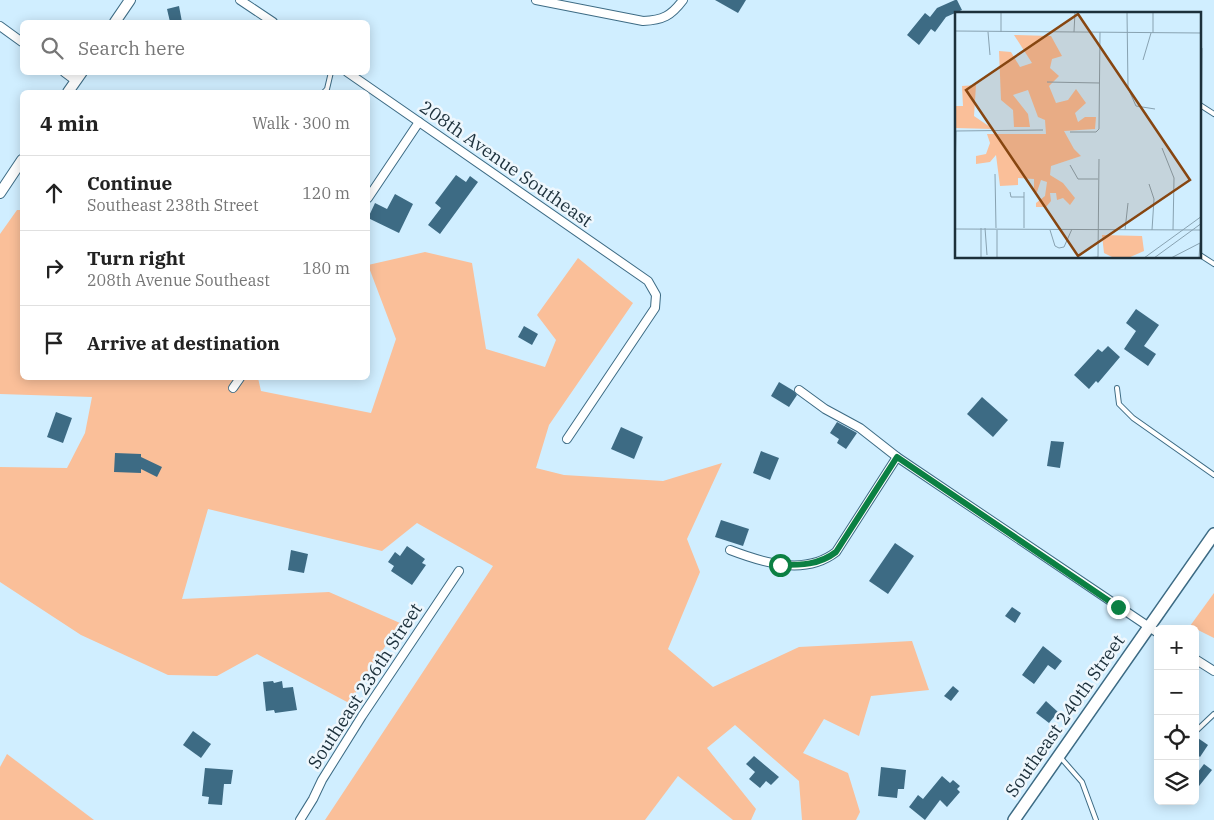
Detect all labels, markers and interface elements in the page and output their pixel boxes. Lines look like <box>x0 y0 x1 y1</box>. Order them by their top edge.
inset map <box>955 12 1202 259</box>
search box <box>20 20 370 75</box>
icon: search <box>38 34 66 62</box>
text: Search here <box>78 36 185 60</box>
street label: 208th Avenue Southeast <box>415 95 597 232</box>
text: 4 min <box>40 109 99 137</box>
text: Walk · 300 m <box>252 113 350 133</box>
text: Continue <box>87 171 172 195</box>
icon: ahead <box>40 179 68 207</box>
text: 120 m <box>302 183 350 203</box>
text: Southeast 238th Street <box>87 195 259 215</box>
text: Turn right <box>87 246 185 270</box>
icon: right <box>40 254 68 282</box>
text: 180 m <box>302 258 350 278</box>
text: 208th Avenue Southeast <box>87 270 270 290</box>
icon: arrive <box>40 329 68 357</box>
text: Arrive at destination <box>87 331 280 355</box>
route start <box>769 554 792 577</box>
route end <box>1107 596 1130 619</box>
street label: Southeast 236th Street <box>302 599 427 773</box>
map controls <box>1154 625 1199 805</box>
button: + <box>1154 625 1199 670</box>
street label: Southeast 240th Street <box>1000 630 1129 801</box>
button: − <box>1154 670 1199 715</box>
button: locate <box>1154 715 1199 760</box>
button: layers <box>1154 760 1199 805</box>

